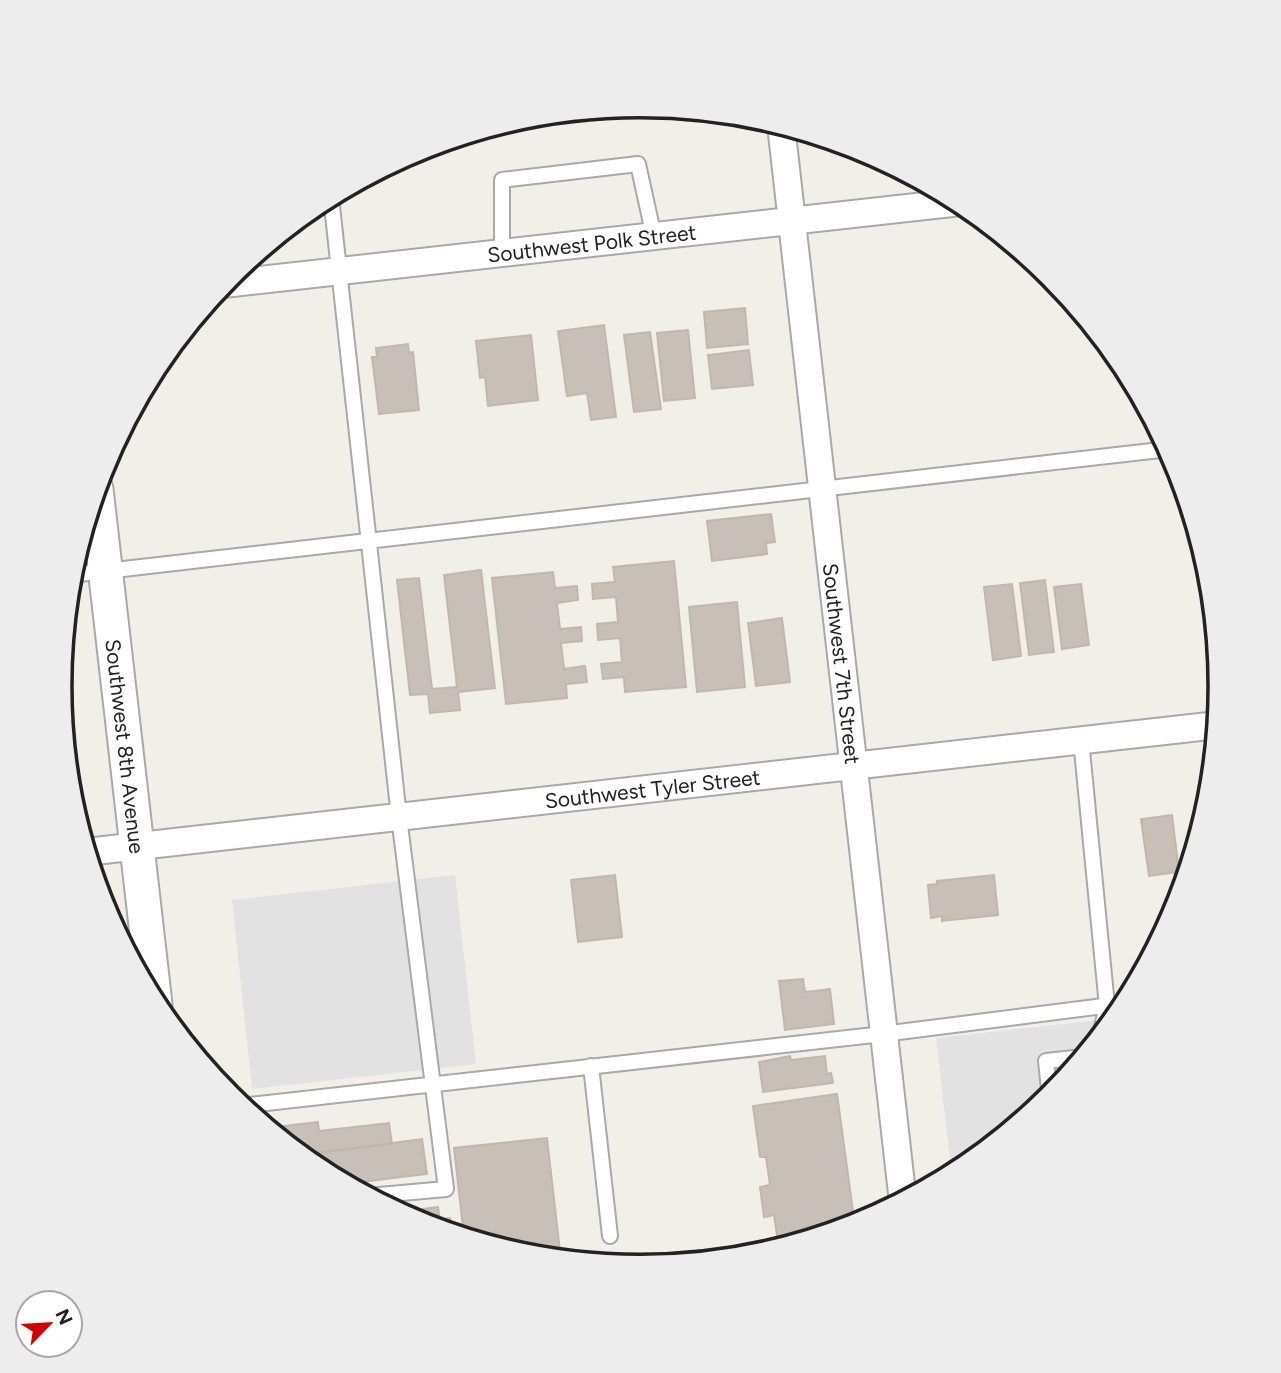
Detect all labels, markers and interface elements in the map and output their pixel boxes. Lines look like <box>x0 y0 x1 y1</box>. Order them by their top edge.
street label: Southwest Polk Street <box>486 219 698 267</box>
street label: Southwest 7th Street <box>818 562 866 765</box>
street label: Southwest 8th Avenue <box>101 638 150 855</box>
street label: Southwest Tyler Street <box>543 764 762 813</box>
north arrow <box>14 1289 84 1359</box>
text: N <box>50 1306 77 1329</box>

